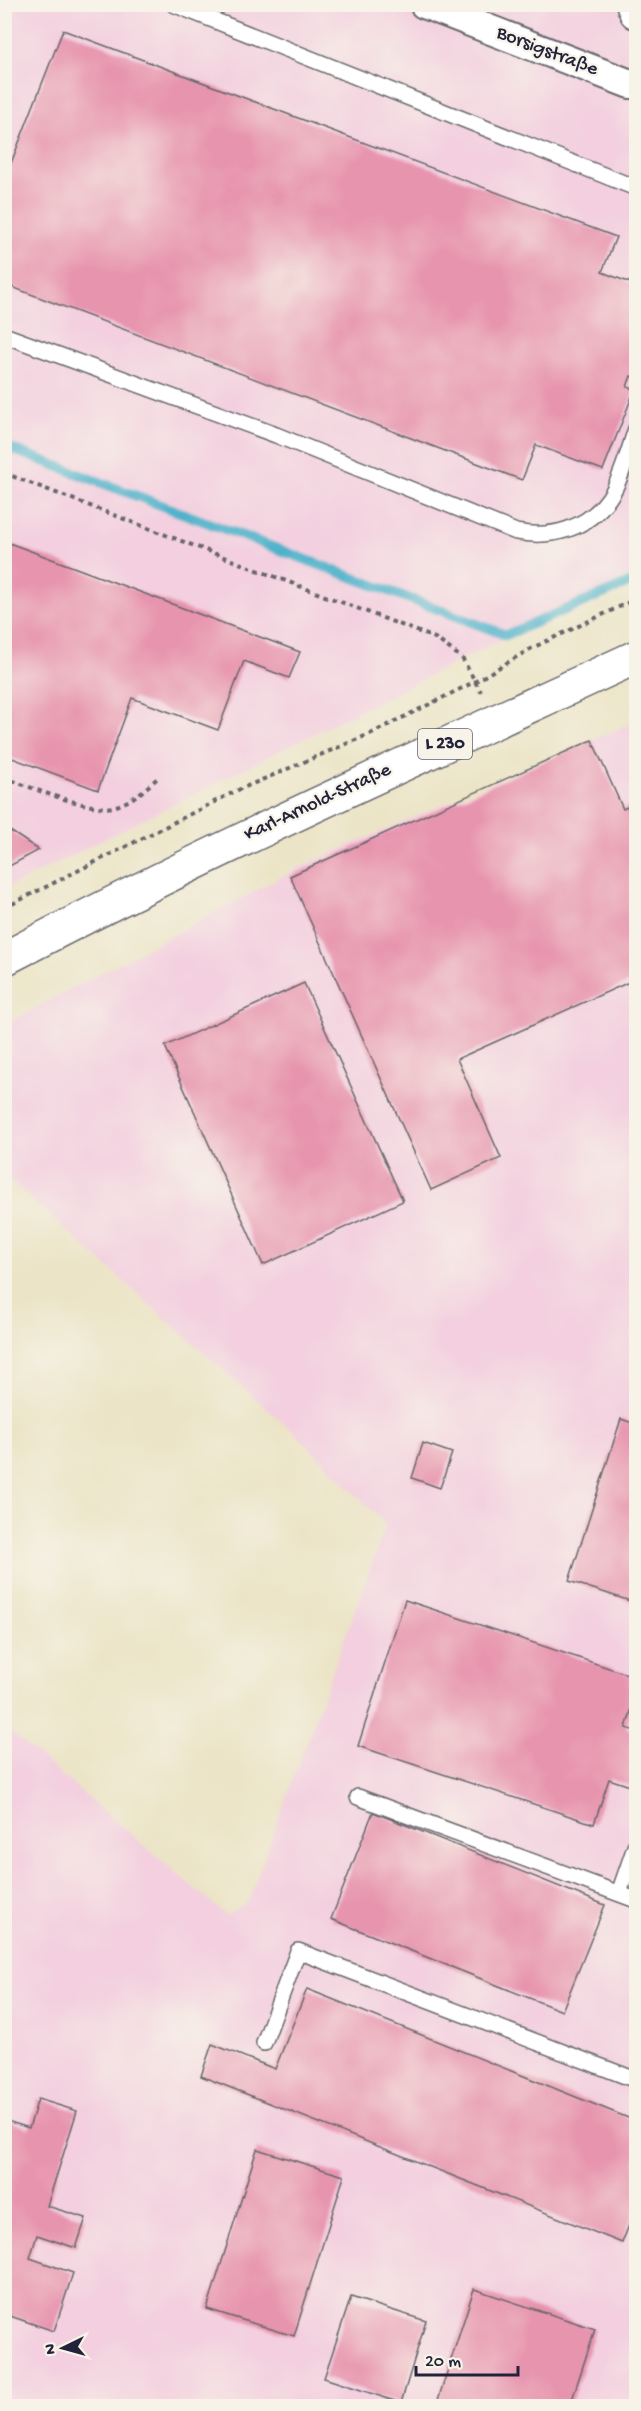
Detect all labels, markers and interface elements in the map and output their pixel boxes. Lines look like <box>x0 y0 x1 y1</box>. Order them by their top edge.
street label: Borsigstraße <box>492 22 602 82</box>
road number: L 230 <box>418 729 472 759</box>
street label: Karl-Arnold-Straße <box>241 759 396 847</box>
north arrow <box>33 2318 93 2378</box>
scale bar <box>416 2339 518 2377</box>
text: N <box>42 2342 61 2355</box>
text: 20 m <box>425 2352 461 2373</box>

